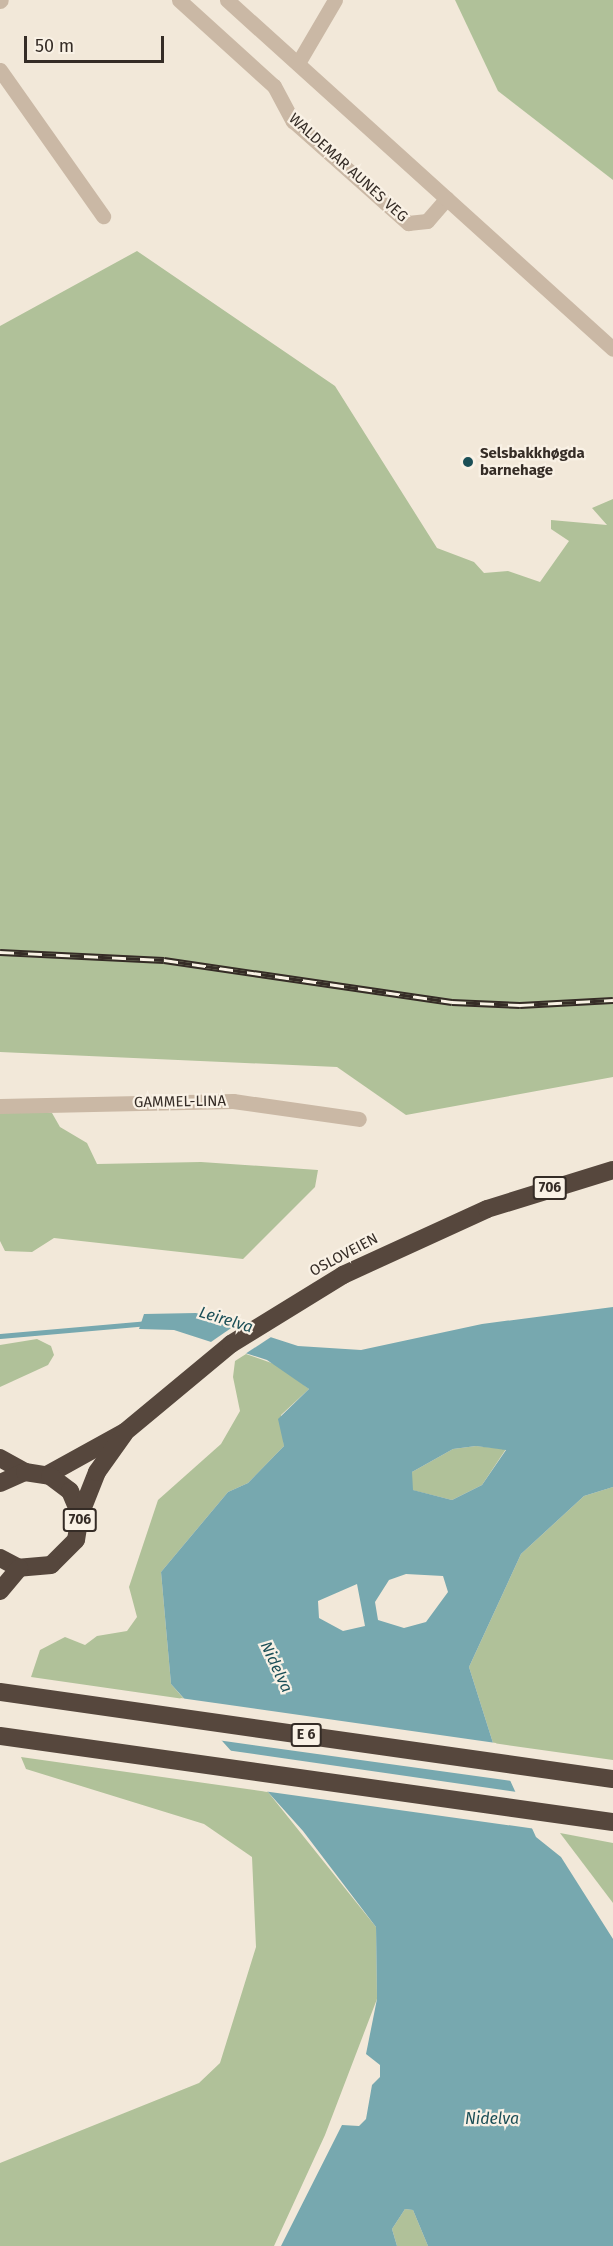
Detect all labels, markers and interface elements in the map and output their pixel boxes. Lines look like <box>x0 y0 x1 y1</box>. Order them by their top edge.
scale bar <box>27 24 166 62</box>
text: 50 m <box>35 35 74 57</box>
street label: WALDEMAR AUNES VEG <box>285 110 411 226</box>
place label: Selsbakkhøgda barnehage <box>480 444 585 479</box>
marker: Selsbakkhøgda barnehage <box>461 455 475 469</box>
street label: GAMMEL-LINA <box>134 1092 226 1112</box>
road number: 706 <box>532 1177 568 1199</box>
street label: OSLOVEIEN <box>307 1230 381 1280</box>
water label: Leirelva <box>197 1303 255 1337</box>
road number: 706 <box>62 1509 98 1531</box>
water label: Nidelva <box>256 1638 296 1696</box>
road number: E 6 <box>290 1724 322 1746</box>
water label: Nidelva <box>465 2109 519 2129</box>

